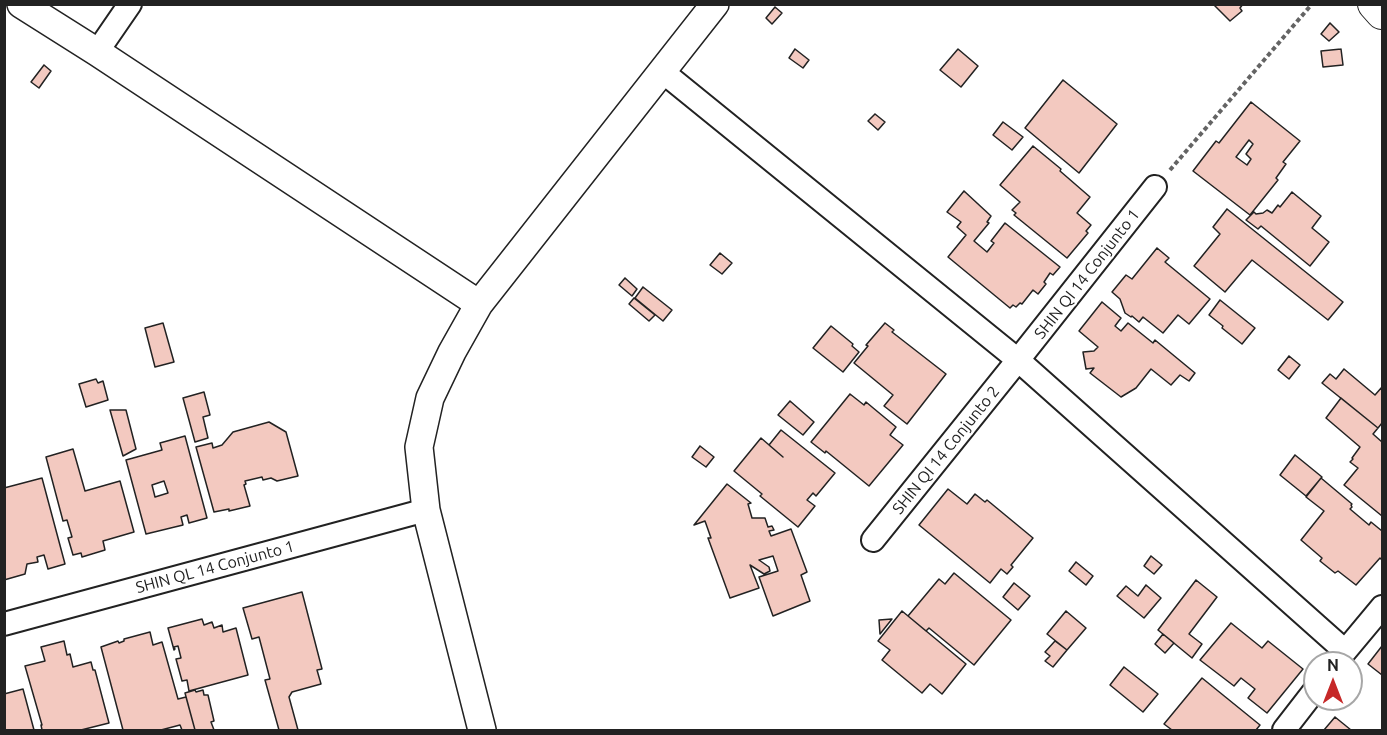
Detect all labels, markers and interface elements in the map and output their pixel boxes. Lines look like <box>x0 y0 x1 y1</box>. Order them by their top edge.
street label: SHIN QI 14 Conjunto 1 <box>1030 205 1144 343</box>
street label: SHIN QI 14 Conjunto 2 <box>888 382 1004 518</box>
street label: SHIN QL 14 Conjunto 1 <box>134 537 296 597</box>
north arrow <box>1303 651 1363 711</box>
text: N <box>1327 656 1339 674</box>

